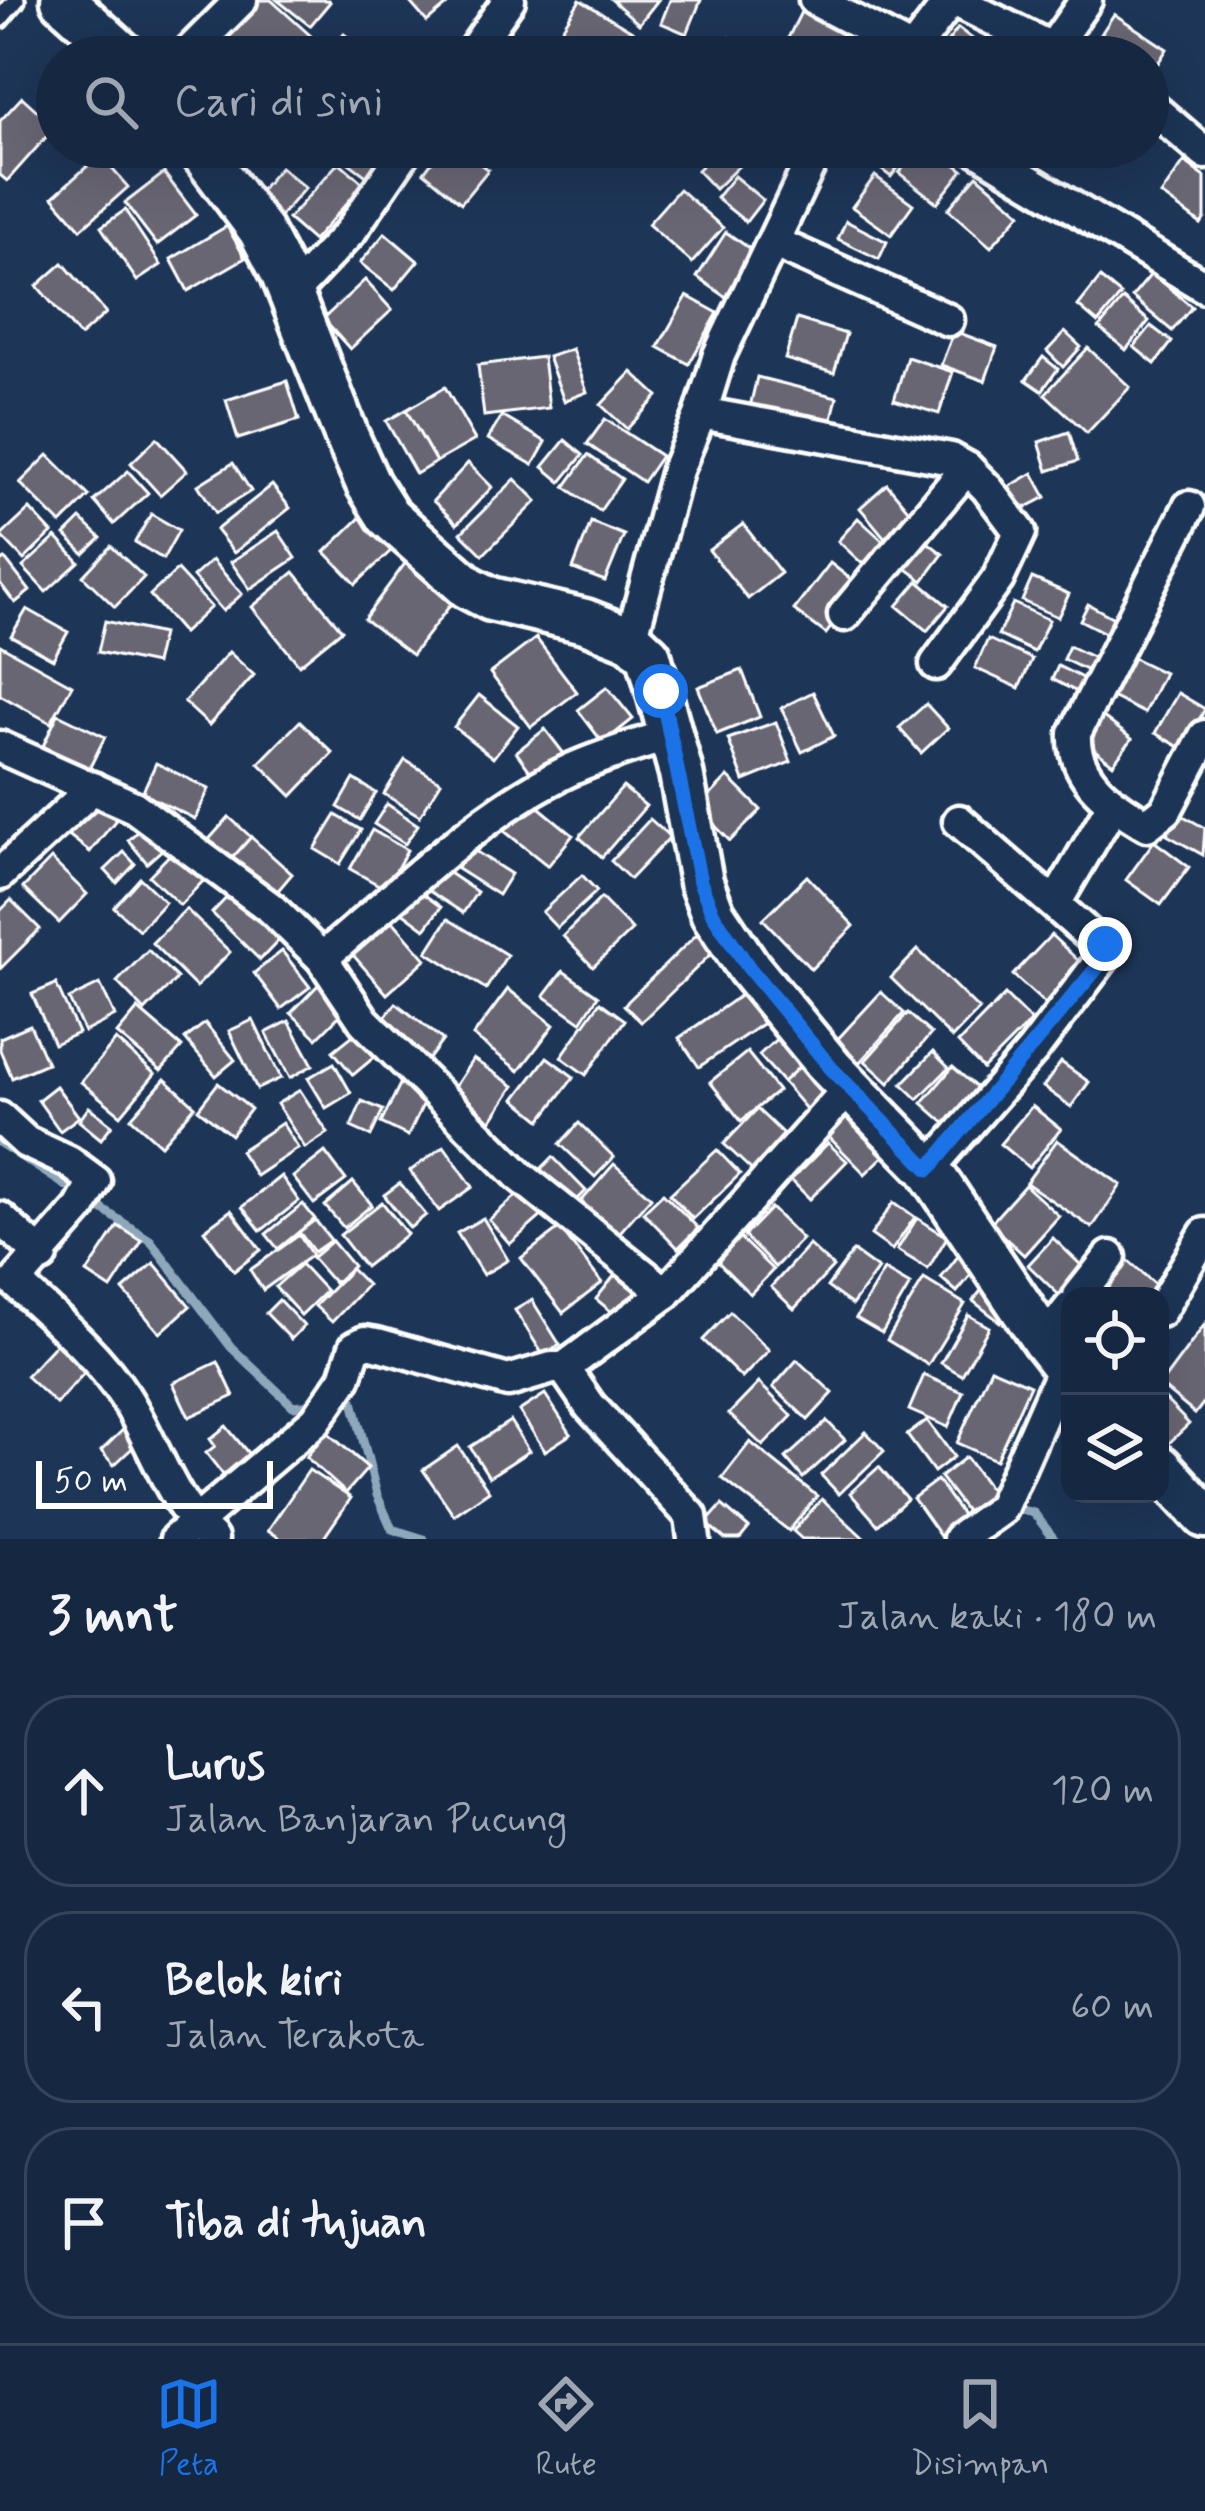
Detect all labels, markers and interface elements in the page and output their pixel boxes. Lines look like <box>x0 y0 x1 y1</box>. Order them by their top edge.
search box <box>36 36 1169 168</box>
icon: search <box>78 69 144 135</box>
text: Cari di sini <box>174 73 383 132</box>
route start <box>634 664 688 718</box>
route end <box>1078 917 1132 971</box>
map controls <box>1061 1287 1169 1503</box>
button: locate <box>1061 1287 1169 1395</box>
button: layers <box>1061 1395 1169 1503</box>
scale bar <box>36 1455 273 1508</box>
text: 50 m <box>54 1460 128 1504</box>
text: 3 mnt <box>48 1584 178 1650</box>
text: Jalan kaki · 180 m <box>837 1592 1157 1643</box>
text: Lurus <box>165 1736 265 1795</box>
icon: ahead <box>51 1758 117 1824</box>
text: 120 m <box>1051 1766 1154 1817</box>
text: Jalan Banjaran Pucung <box>165 1795 567 1846</box>
text: Belok kiri <box>165 1952 342 2011</box>
icon: left <box>51 1974 117 2040</box>
text: 60 m <box>1070 1982 1154 2033</box>
text: Jalan Terakota <box>165 2011 424 2062</box>
icon: arrive <box>51 2190 117 2256</box>
text: Tiba di tujuan <box>165 2194 427 2253</box>
tab: Peta <box>156 2371 222 2487</box>
tab: Rute <box>533 2371 599 2487</box>
tab: Disimpan <box>911 2371 1049 2487</box>

